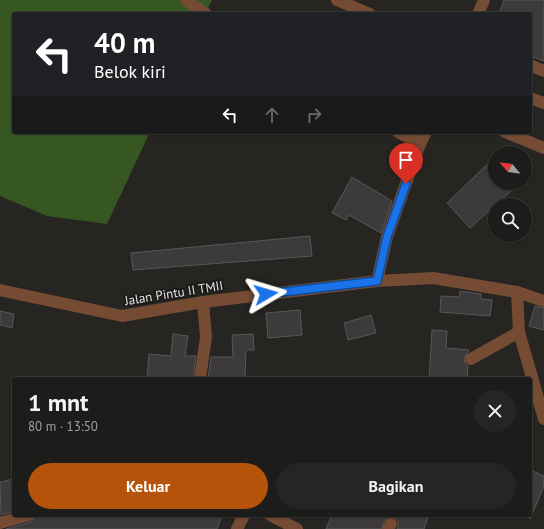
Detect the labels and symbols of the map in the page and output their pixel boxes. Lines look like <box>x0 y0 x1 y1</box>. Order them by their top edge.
pin <box>389 143 423 184</box>
north arrow <box>488 146 532 190</box>
position arrow <box>245 273 287 315</box>
street label: Jalan Pintu II TMII <box>123 277 224 309</box>

